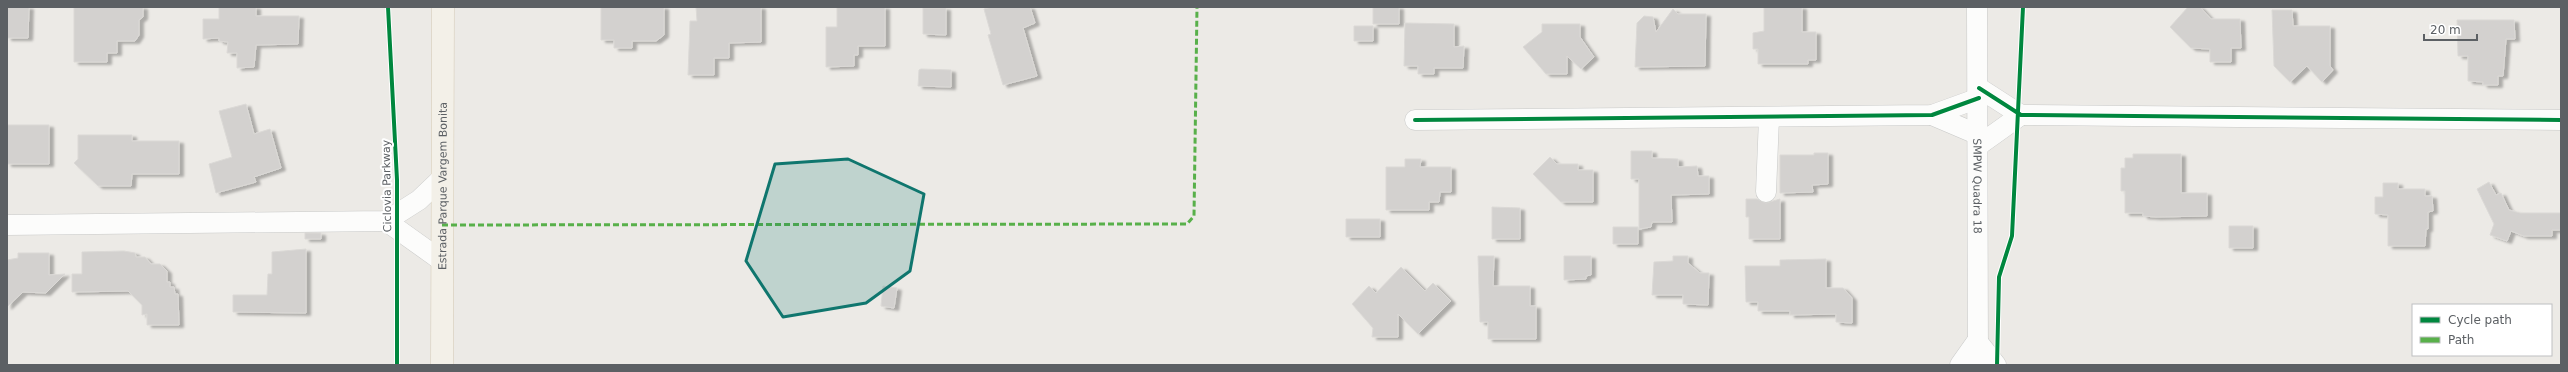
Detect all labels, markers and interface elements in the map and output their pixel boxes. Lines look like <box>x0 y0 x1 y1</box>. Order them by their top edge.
scale bar <box>2424 16 2477 42</box>
text: 20 m <box>2430 23 2461 37</box>
street label: Estrada Parque Vargem Bonita <box>436 102 449 270</box>
street label: SMPW Quadra 18 <box>1971 138 1984 234</box>
street label: Ciclovia Parkway <box>380 139 394 232</box>
legend <box>2412 304 2552 356</box>
text: Cycle path <box>2448 313 2512 327</box>
text: Path <box>2448 333 2474 347</box>

